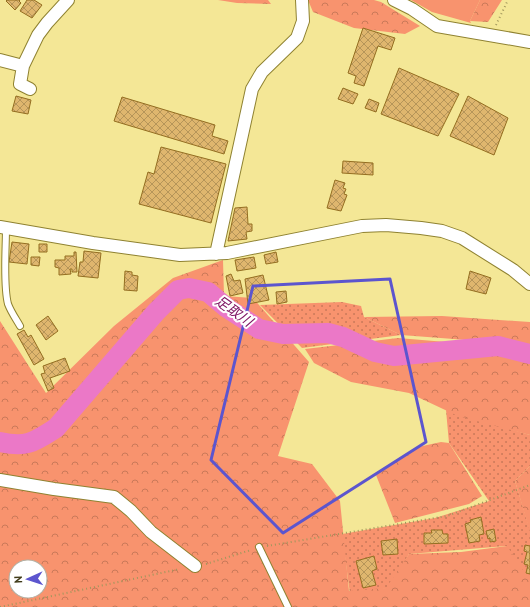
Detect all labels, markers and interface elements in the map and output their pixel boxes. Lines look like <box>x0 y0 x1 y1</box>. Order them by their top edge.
water label: 足取川 <box>212 292 258 332</box>
north arrow <box>8 559 48 599</box>
text: N <box>11 576 25 584</box>

